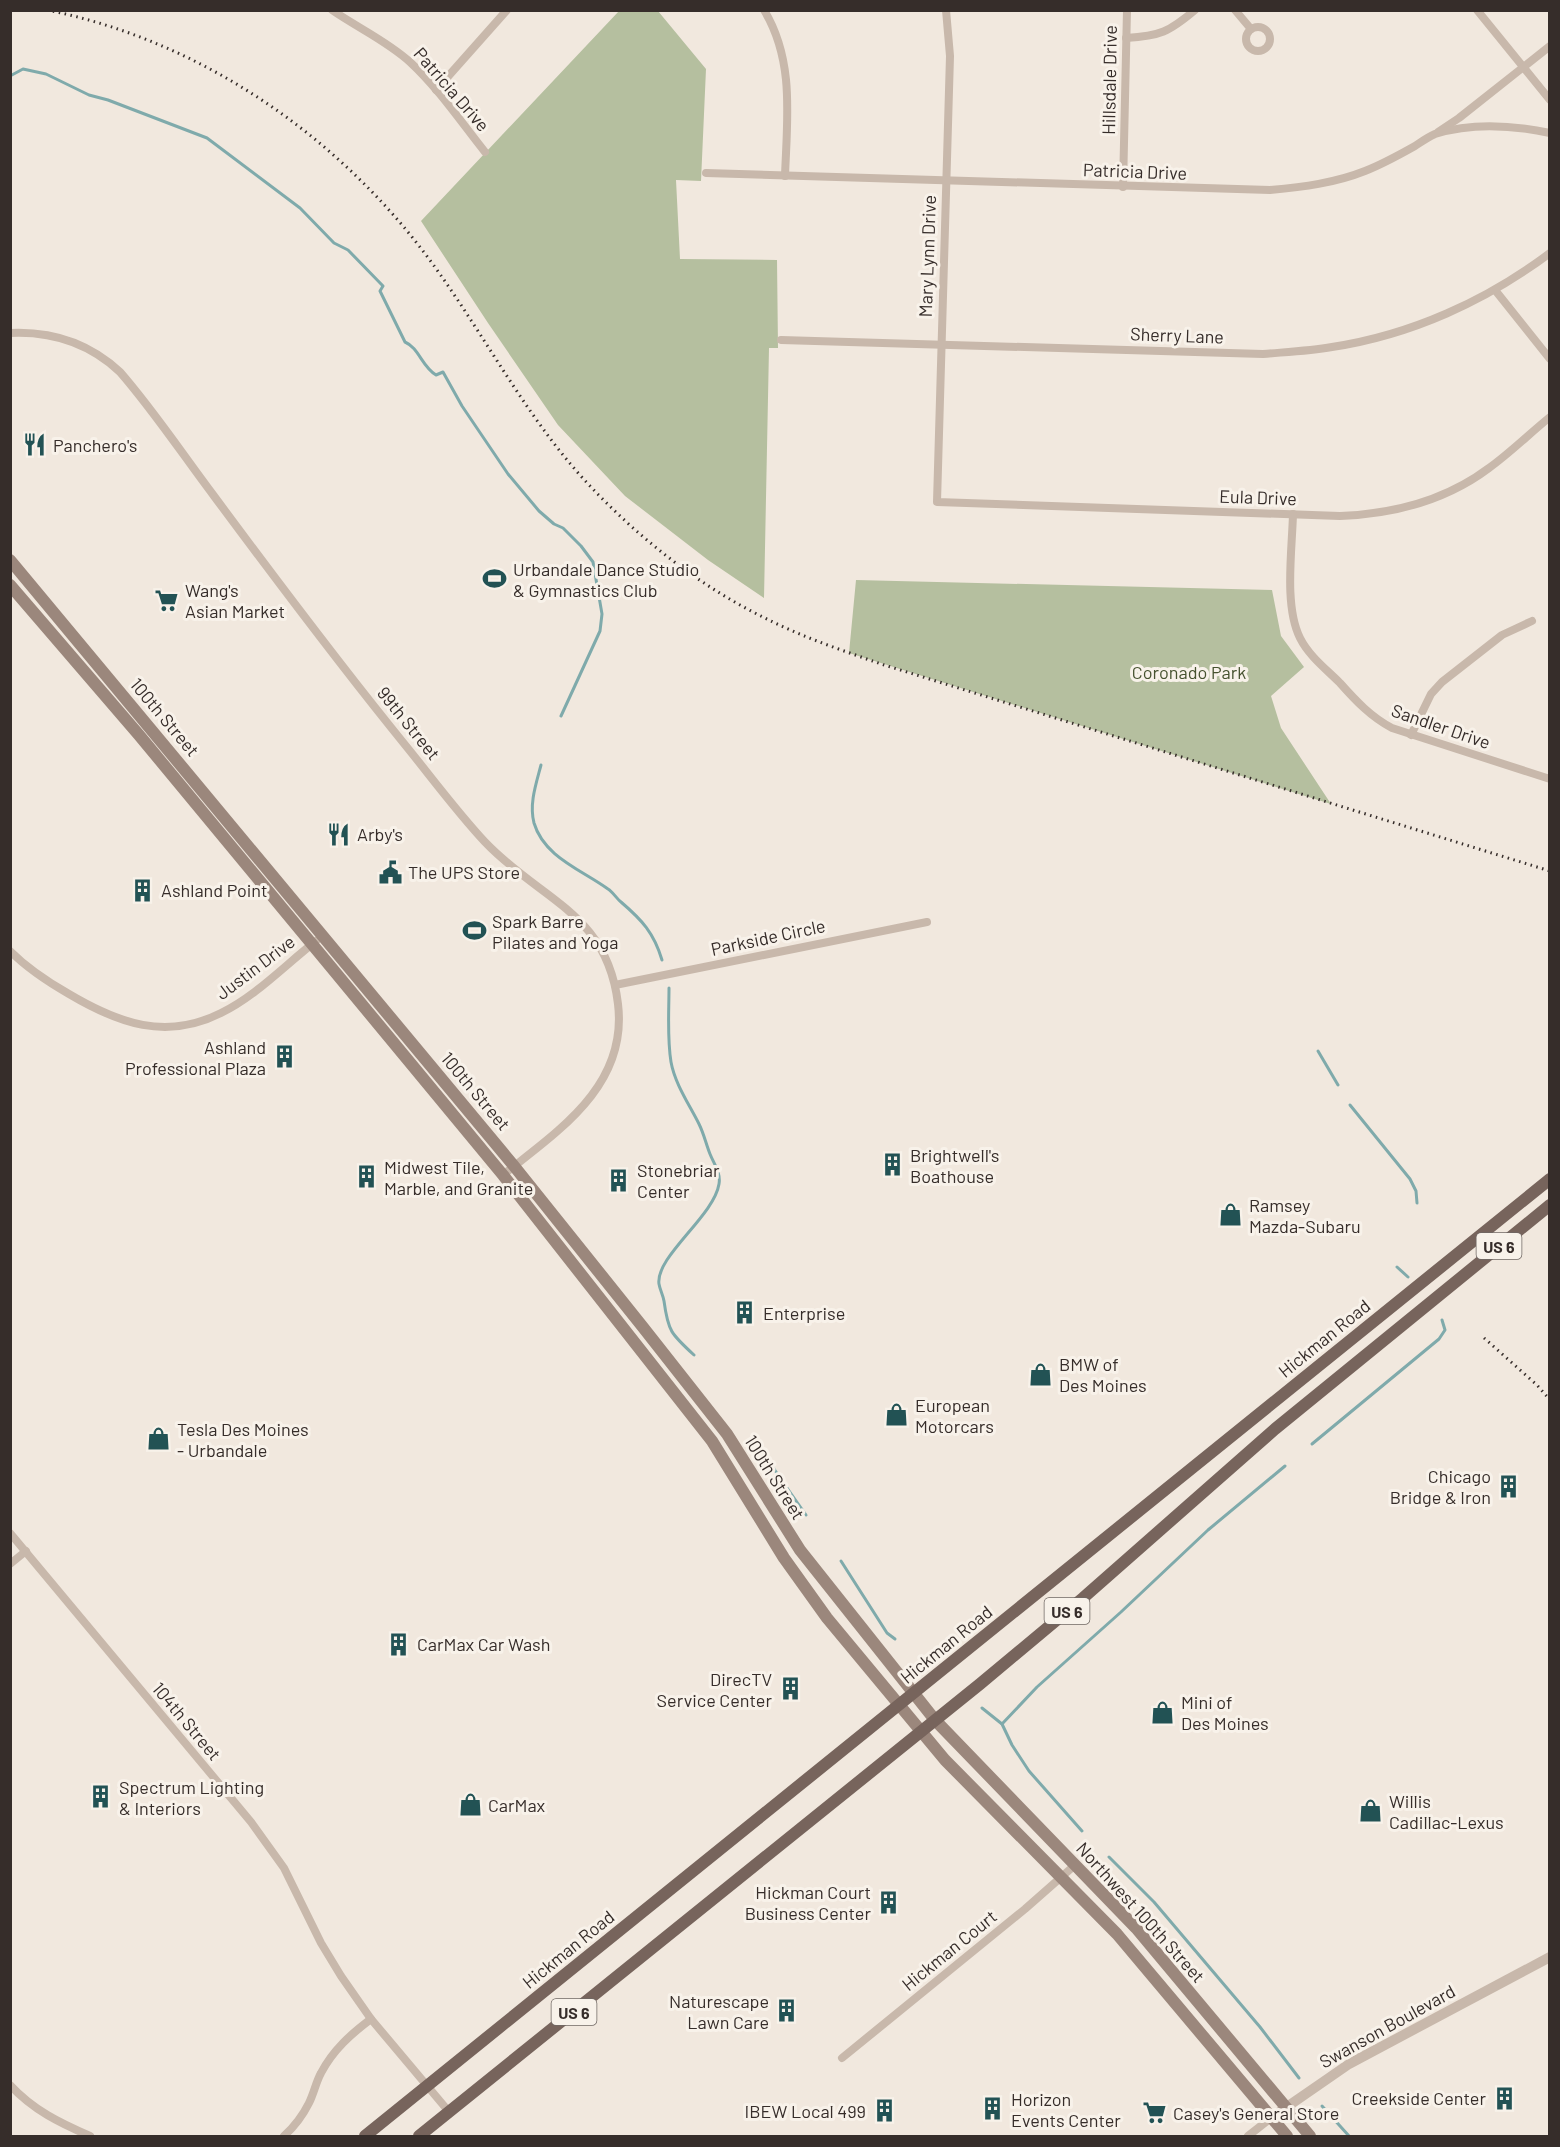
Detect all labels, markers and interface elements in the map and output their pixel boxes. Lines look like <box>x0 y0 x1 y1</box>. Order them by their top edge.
street label: Hillsdale Drive <box>1097 25 1121 135</box>
street label: Patricia Drive <box>409 42 495 136</box>
street label: Patricia Drive <box>1083 158 1187 184</box>
street label: Mary Lynn Drive <box>914 194 940 318</box>
street label: Sherry Lane <box>1130 322 1224 348</box>
restaurant icon: Panchero's <box>22 432 48 458</box>
place label: Panchero's <box>53 434 138 456</box>
street label: Eula Drive <box>1219 485 1297 509</box>
place label: Urbandale Dance Studio & Gymnastics Club <box>513 558 699 601</box>
sports icon: Urbandale Dance Studio & Gymnastics Club <box>482 566 508 592</box>
place label: Wang's Asian Market <box>185 579 285 622</box>
supermarket icon: Wang's Asian Market <box>154 587 180 613</box>
park label: Coronado Park <box>1132 661 1246 683</box>
street label: 100th Street <box>126 673 204 761</box>
street label: 99th Street <box>373 682 445 764</box>
street label: Sandler Drive <box>1389 699 1493 753</box>
restaurant icon: Arby's <box>326 821 352 847</box>
place label: Arby's <box>357 823 403 845</box>
public building icon: The UPS Store <box>377 859 403 885</box>
place label: The UPS Store <box>408 861 520 883</box>
building icon: Ashland Point <box>130 877 156 903</box>
place label: Ashland Point <box>161 879 268 901</box>
place label: Spark Barre Pilates and Yoga <box>492 910 618 953</box>
street label: Parkside Circle <box>709 914 827 960</box>
sports icon: Spark Barre Pilates and Yoga <box>461 918 487 944</box>
street label: Justin Drive <box>211 930 299 1004</box>
place label: Ashland Professional Plaza <box>125 1036 266 1079</box>
building icon: Ashland Professional Plaza <box>271 1044 297 1070</box>
street label: 100th Street <box>437 1047 515 1135</box>
place label: Brightwell's Boathouse <box>910 1144 999 1187</box>
building icon: Brightwell's Boathouse <box>879 1152 905 1178</box>
place label: Midwest Tile, Marble, and Granite <box>384 1156 533 1199</box>
place label: Stonebriar Center <box>637 1159 720 1202</box>
building icon: Midwest Tile, Marble, and Granite <box>353 1164 379 1190</box>
building icon: Stonebriar Center <box>606 1167 632 1193</box>
place label: Ramsey Mazda-Subaru <box>1249 1194 1361 1237</box>
shop icon: Ramsey Mazda-Subaru <box>1218 1202 1244 1228</box>
road number: US 6 <box>1476 1233 1522 1259</box>
street label: Hickman Road <box>1274 1294 1374 1382</box>
building icon: Enterprise <box>732 1300 758 1326</box>
place label: Enterprise <box>763 1302 845 1324</box>
place label: BMW of Des Moines <box>1059 1353 1147 1396</box>
shop icon: BMW of Des Moines <box>1028 1361 1054 1387</box>
place label: European Motorcars <box>915 1394 994 1437</box>
shop icon: European Motorcars <box>884 1402 910 1428</box>
place label: Tesla Des Moines - Urbandale <box>177 1418 309 1461</box>
shop icon: Tesla Des Moines - Urbandale <box>146 1426 172 1452</box>
street label: 100th Street <box>740 1431 810 1523</box>
place label: Chicago Bridge & Iron <box>1390 1465 1491 1508</box>
building icon: Chicago Bridge & Iron <box>1496 1473 1522 1499</box>
road number: US 6 <box>1044 1598 1090 1624</box>
street label: Hickman Road <box>896 1600 996 1688</box>
building icon: CarMax Car Wash <box>386 1631 412 1657</box>
place label: CarMax Car Wash <box>417 1633 550 1655</box>
place label: DirecTV Service Center <box>657 1668 772 1711</box>
building icon: DirecTV Service Center <box>777 1676 803 1702</box>
street label: 104th Street <box>148 1677 226 1765</box>
place label: Mini of Des Moines <box>1181 1691 1269 1734</box>
shop icon: Mini of Des Moines <box>1150 1699 1176 1725</box>
place label: Spectrum Lighting & Interiors <box>119 1776 264 1819</box>
building icon: Spectrum Lighting & Interiors <box>88 1784 114 1810</box>
place label: Willis Cadillac-Lexus <box>1389 1790 1504 1833</box>
shop icon: CarMax <box>457 1792 483 1818</box>
place label: CarMax <box>488 1794 546 1816</box>
shop icon: Willis Cadillac-Lexus <box>1358 1798 1384 1824</box>
street label: Northwest 100th Street <box>1072 1837 1210 1987</box>
place label: Hickman Court Business Center <box>745 1881 871 1924</box>
building icon: Hickman Court Business Center <box>876 1889 902 1915</box>
street label: Hickman Road <box>518 1905 618 1993</box>
street label: Hickman Court <box>897 1905 1001 1995</box>
street label: Swanson Boulevard <box>1315 1980 1459 2072</box>
place label: Naturescape Lawn Care <box>669 1990 769 2033</box>
building icon: Naturescape Lawn Care <box>774 1998 800 2024</box>
road number: US 6 <box>552 1999 596 2025</box>
building icon: Creekside Center <box>1491 2085 1517 2111</box>
place label: Creekside Center <box>1352 2087 1486 2109</box>
place label: Horizon Events Center <box>1011 2088 1121 2131</box>
building icon: Horizon Events Center <box>980 2096 1006 2122</box>
building icon: IBEW Local 499 <box>871 2098 897 2124</box>
place label: IBEW Local 499 <box>745 2100 866 2122</box>
supermarket icon: Casey's General Store <box>1142 2100 1168 2126</box>
place label: Casey's General Store <box>1173 2102 1339 2124</box>

